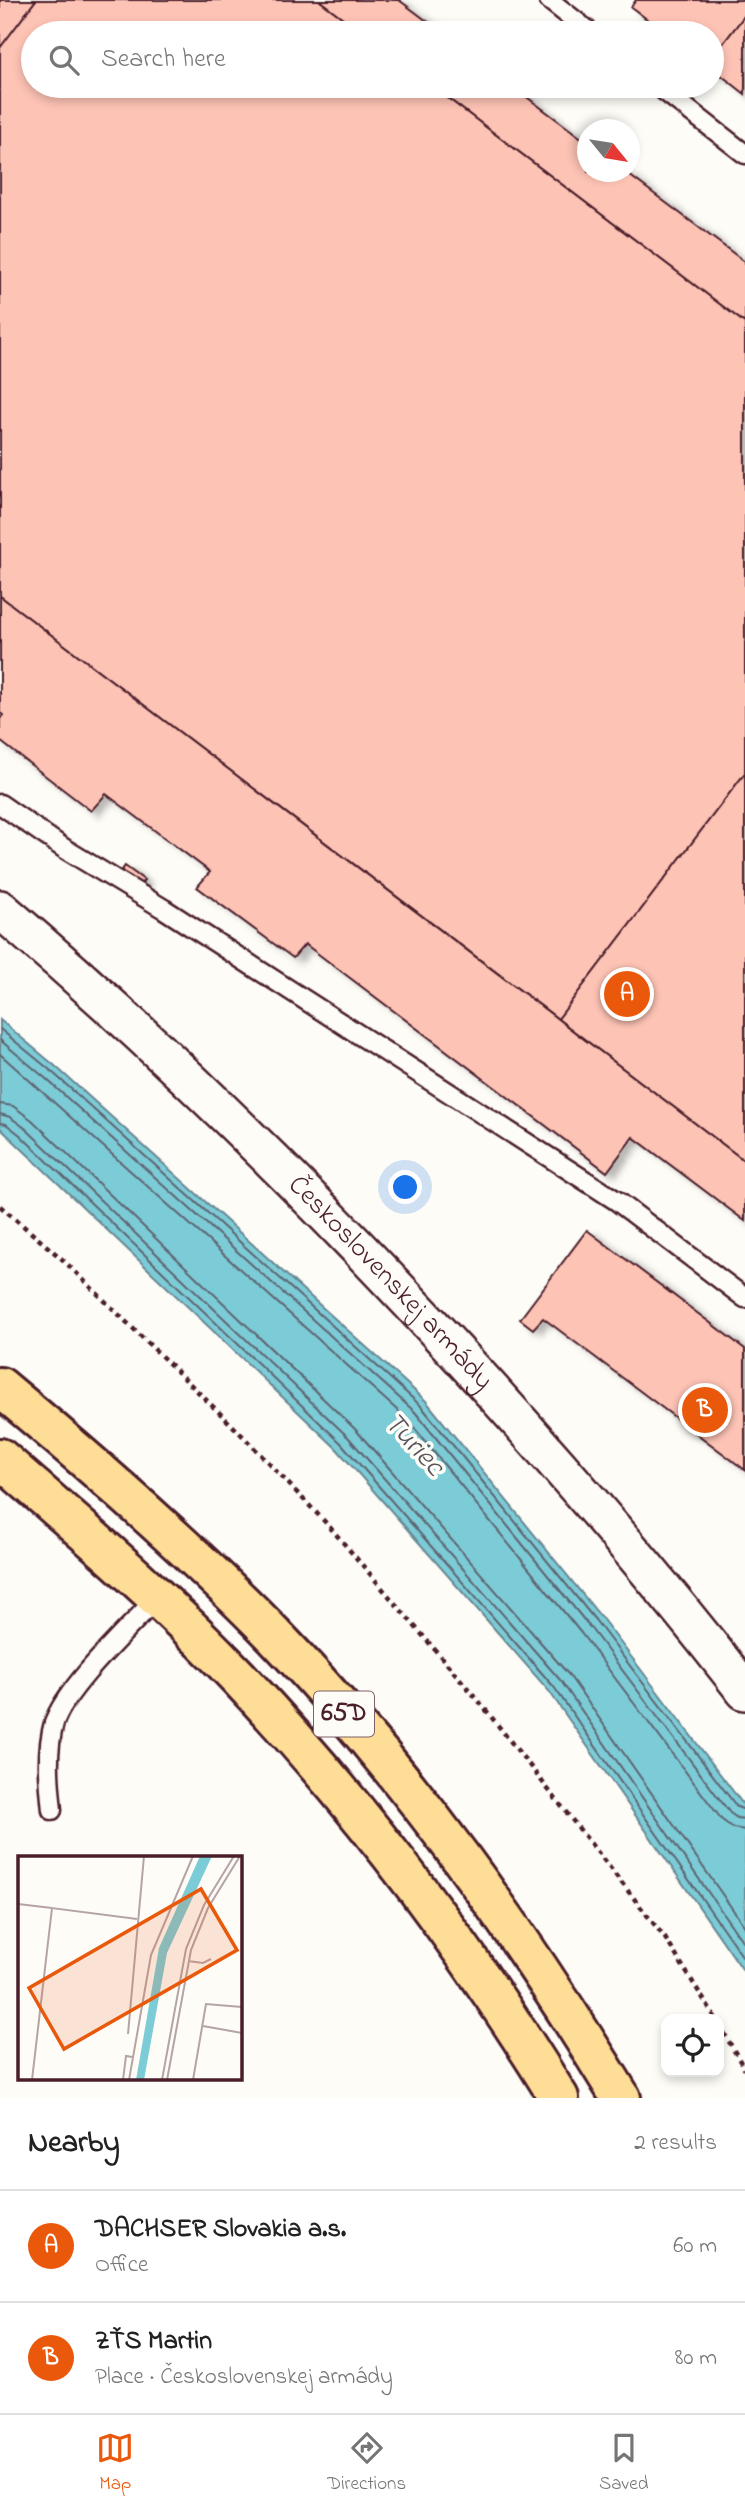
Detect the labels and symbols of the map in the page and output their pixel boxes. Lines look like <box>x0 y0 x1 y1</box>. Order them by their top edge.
north arrow <box>577 119 640 182</box>
pin: A <box>604 968 650 1020</box>
street label: Československej armády <box>278 1166 503 1400</box>
your location <box>388 1170 422 1204</box>
pin: B <box>682 1384 728 1436</box>
water label: Turiec <box>372 1403 455 1488</box>
road number: 65D <box>314 1692 374 1736</box>
inset map <box>18 1856 242 2080</box>

